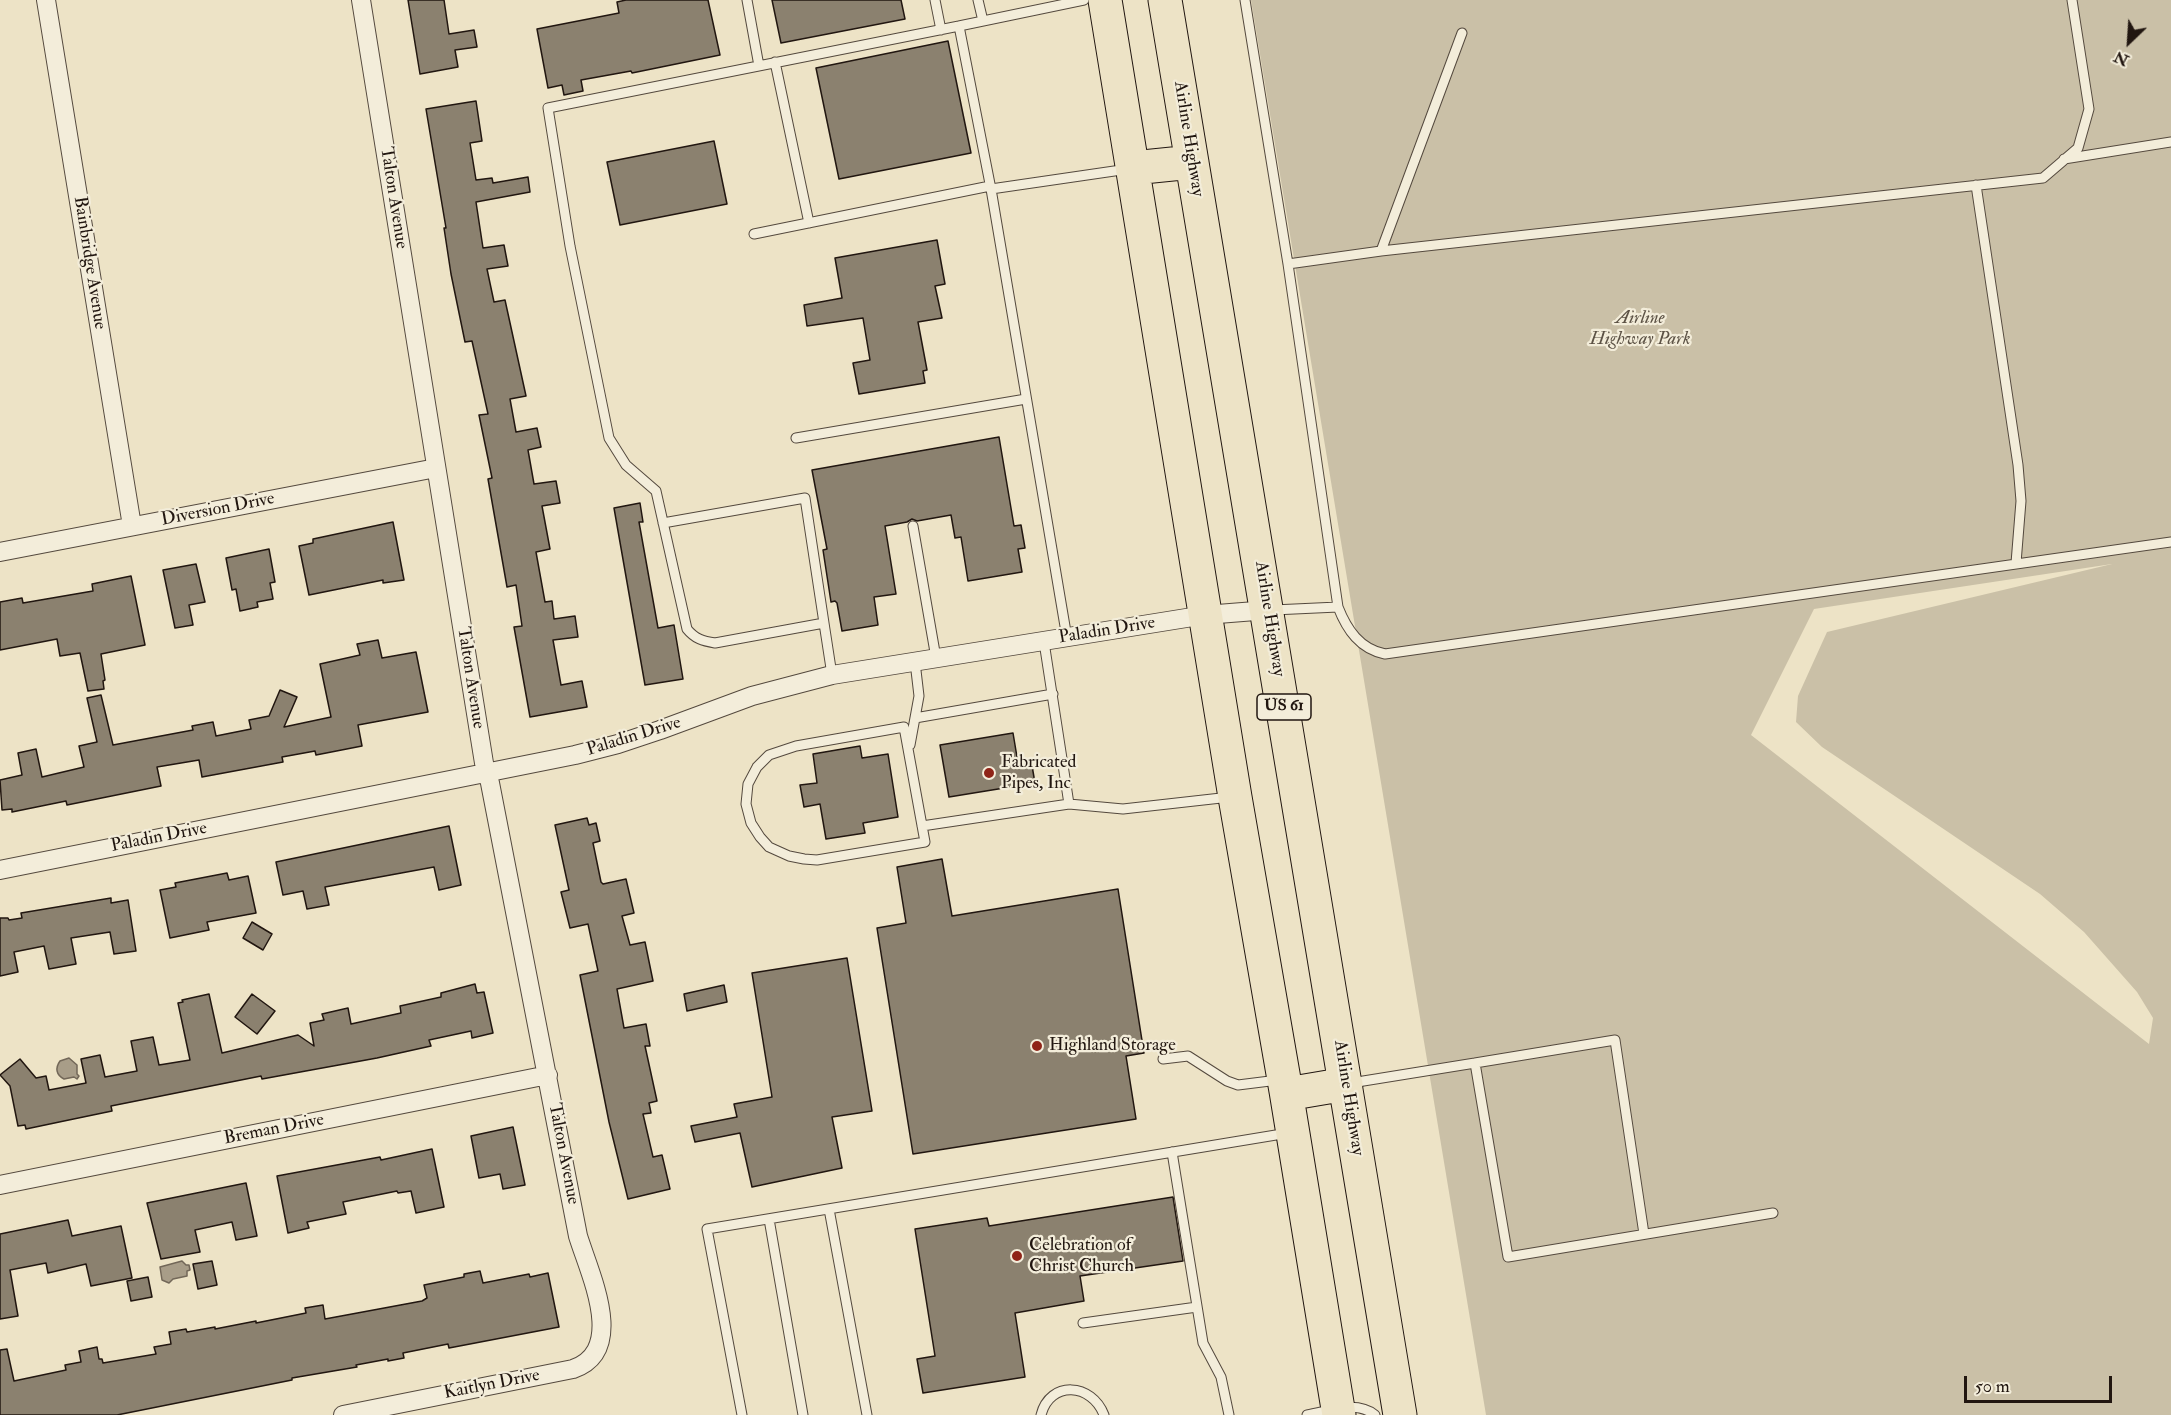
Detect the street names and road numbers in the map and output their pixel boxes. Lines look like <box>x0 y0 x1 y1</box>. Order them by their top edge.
street label: Airline Highway <box>1168 80 1208 198</box>
street label: Talton Avenue <box>374 146 412 250</box>
street label: Bainbridge Avenue <box>68 195 110 331</box>
street label: Diversion Drive <box>159 488 277 532</box>
street label: Airline Highway <box>1249 560 1289 678</box>
street label: Paladin Drive <box>1057 613 1157 649</box>
street label: Talton Avenue <box>451 626 489 730</box>
road number: US 61 <box>1257 694 1311 720</box>
street label: Paladin Drive <box>584 712 684 762</box>
street label: Paladin Drive <box>109 818 209 858</box>
street label: Airline Highway <box>1328 1039 1368 1157</box>
street label: Talton Avenue <box>543 1101 583 1207</box>
street label: Breman Drive <box>222 1110 326 1150</box>
street label: Kaitlyn Drive <box>442 1365 542 1405</box>

